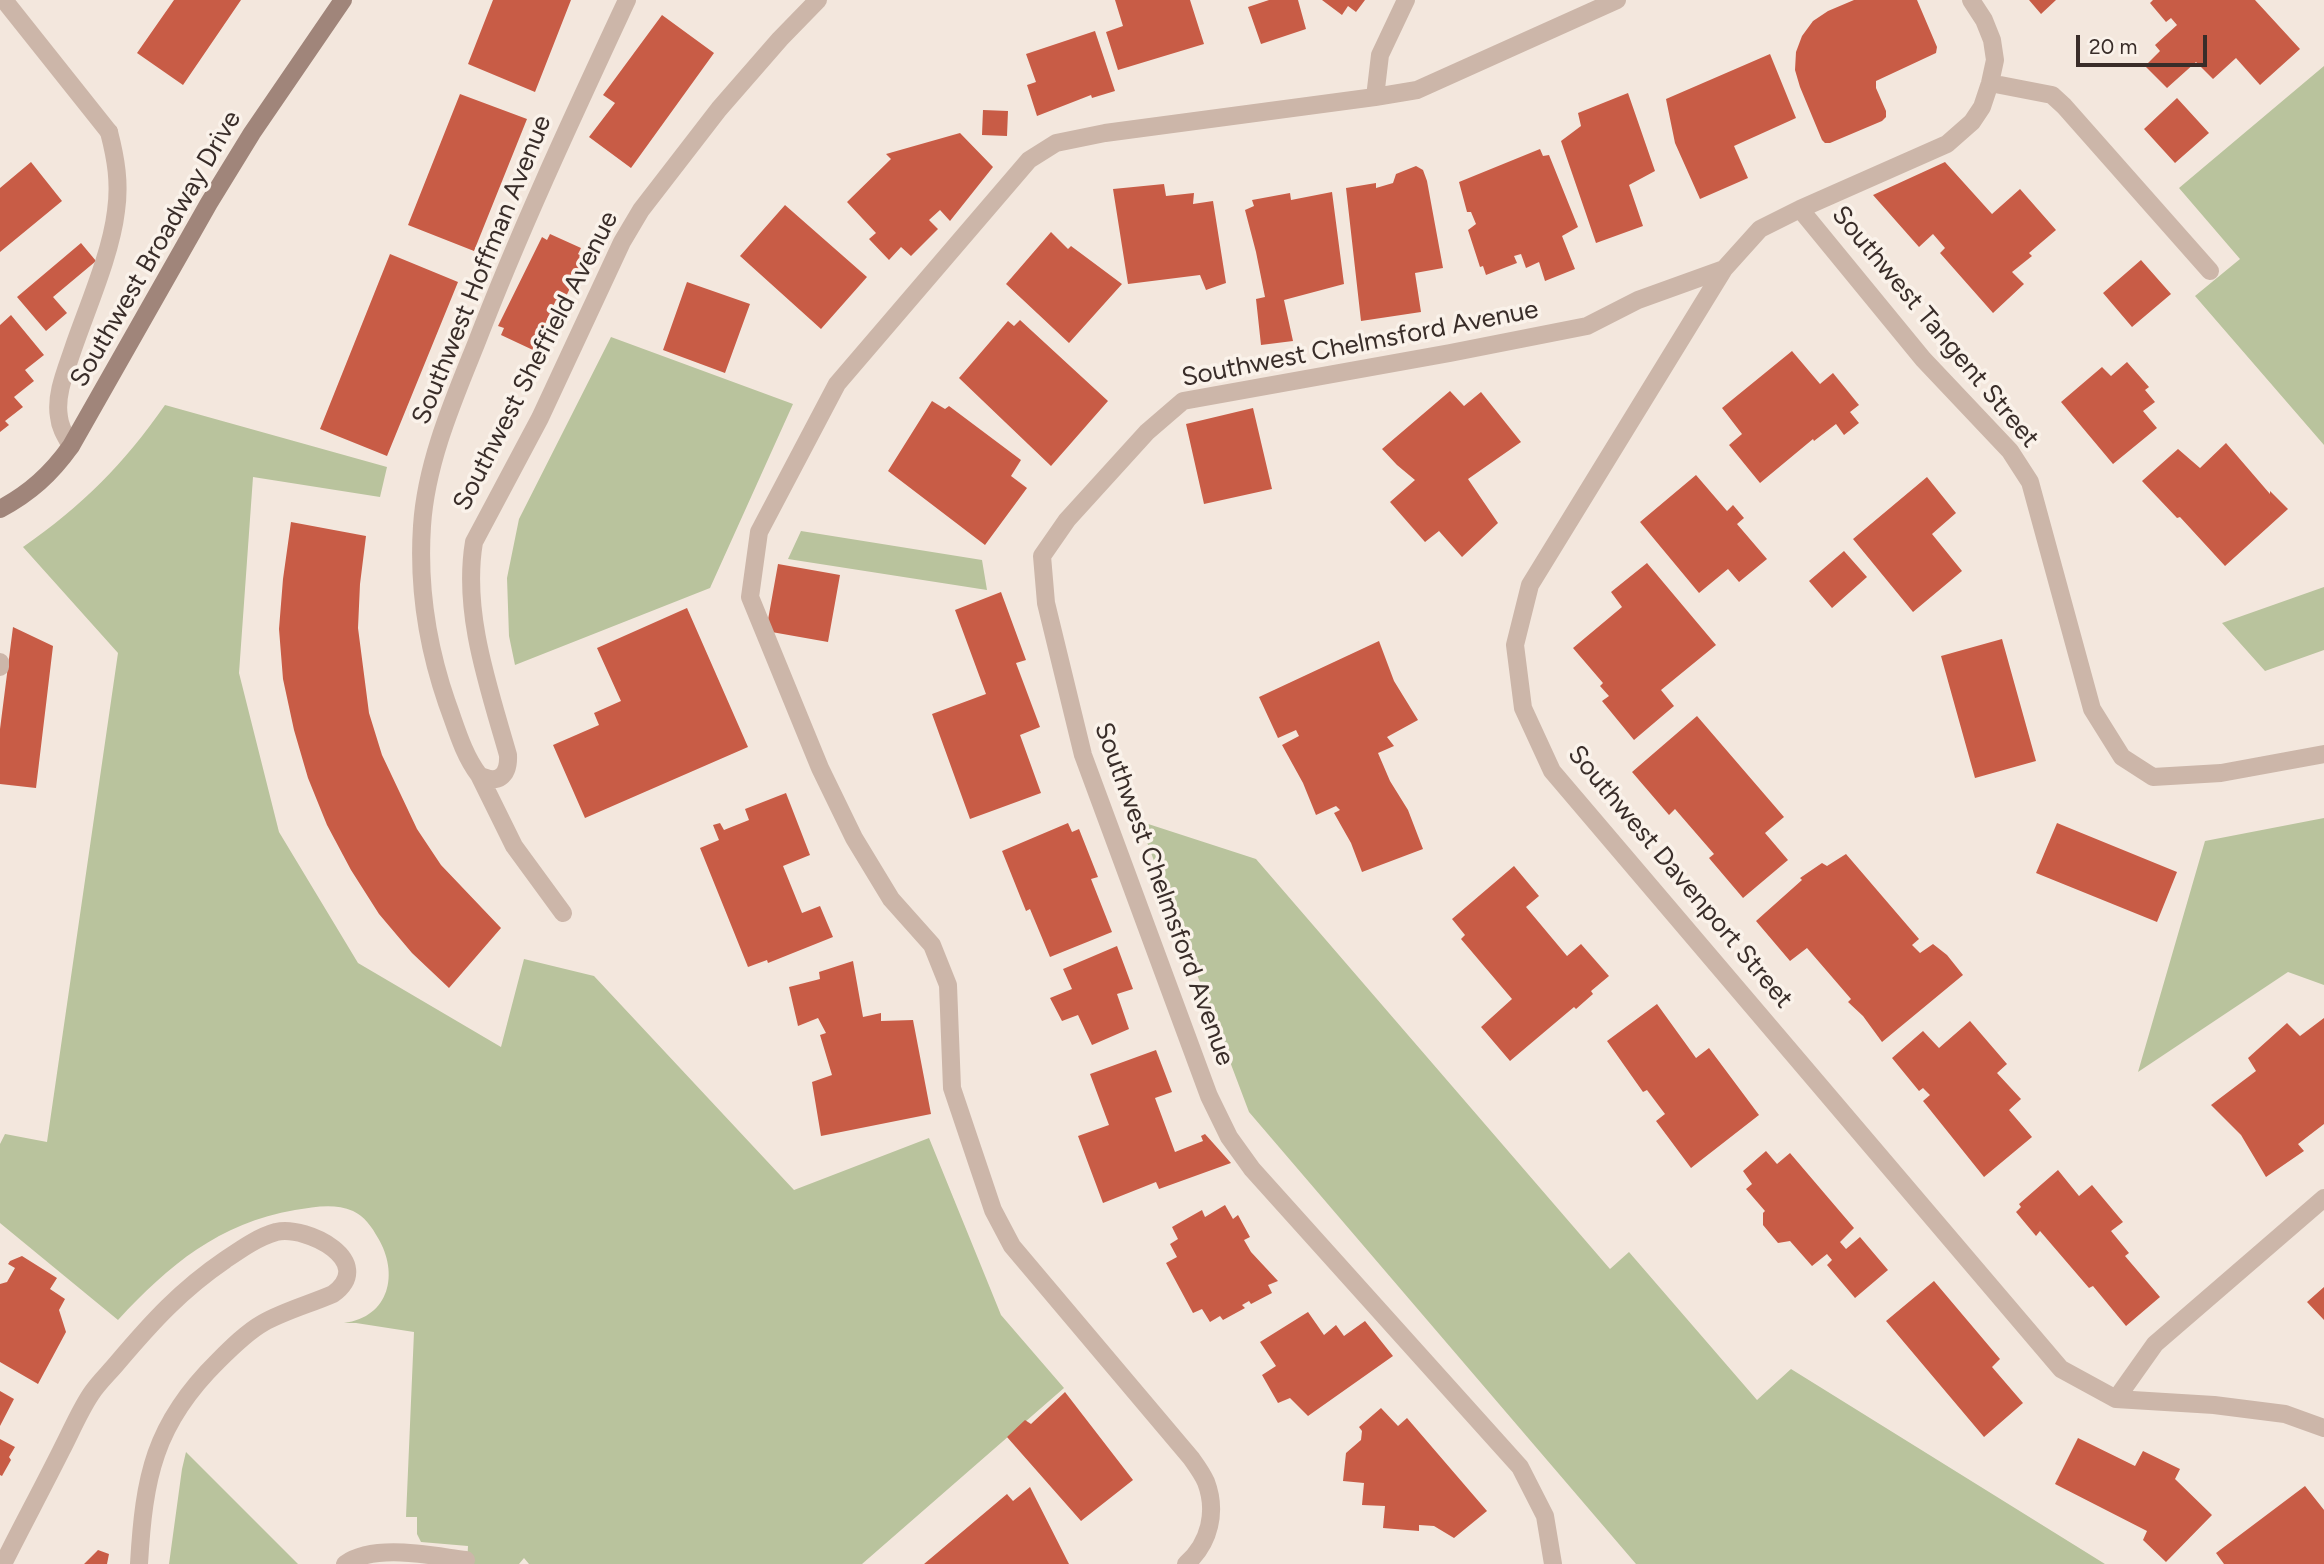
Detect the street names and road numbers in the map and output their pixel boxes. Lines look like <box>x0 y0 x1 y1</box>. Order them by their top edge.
street label: Southwest Broadway Drive <box>64 105 248 393</box>
street label: Southwest Hoffman Avenue <box>406 111 558 429</box>
street label: Southwest Tangent Street <box>1825 200 2045 454</box>
street label: Southwest Sheffield Avenue <box>447 206 625 516</box>
street label: Southwest Chelmsford Avenue <box>1179 294 1541 394</box>
street label: Southwest Chelmsford Avenue <box>1087 718 1241 1070</box>
street label: Southwest Davenport Street <box>1561 739 1799 1015</box>

